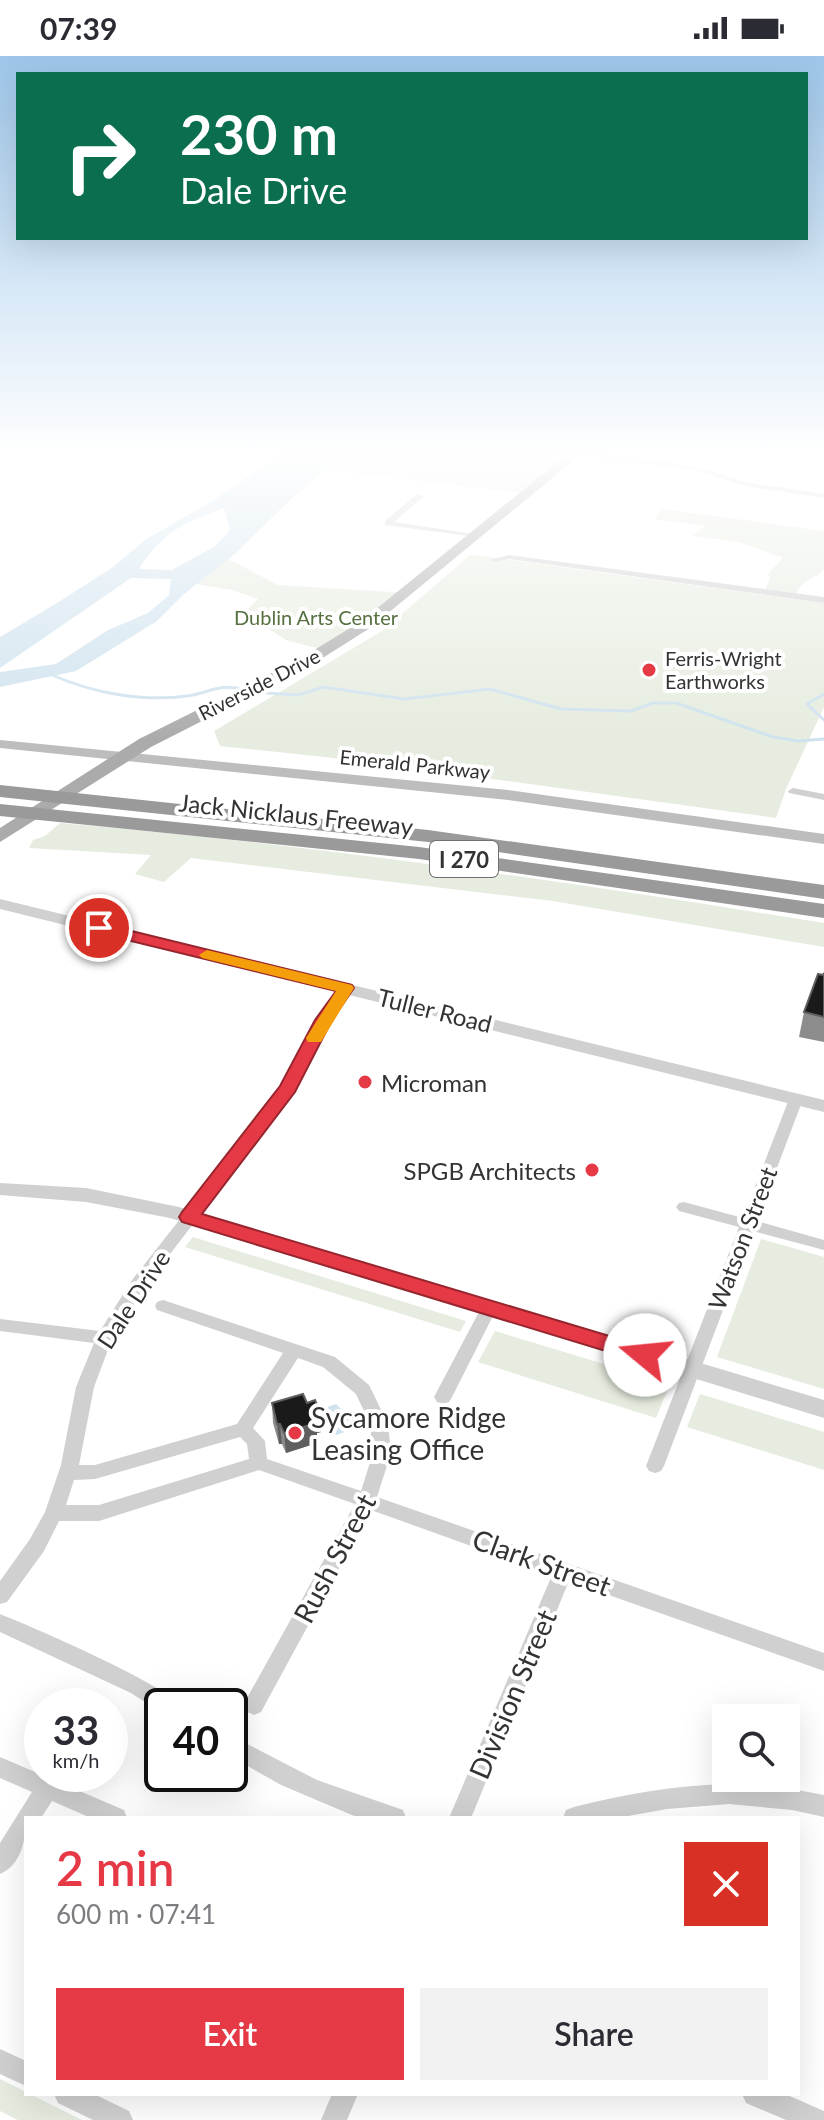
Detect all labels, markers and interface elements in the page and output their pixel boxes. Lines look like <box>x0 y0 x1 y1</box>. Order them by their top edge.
text: 07:39 <box>40 10 117 46</box>
text: 230 m <box>180 100 338 167</box>
icon: right <box>48 104 152 208</box>
text: Dale Drive <box>180 168 347 212</box>
park label: Dublin Arts Center <box>234 605 399 629</box>
street label: Riverside Drive <box>194 643 324 725</box>
place label: Ferris-Wright Earthworks <box>665 646 782 693</box>
marker: Ferris-Wright Earthworks <box>640 661 658 679</box>
street label: Emerald Parkway <box>339 744 492 784</box>
street label: Jack Nicklaus Freeway <box>178 787 415 841</box>
road number: I 270 <box>430 841 498 877</box>
pin <box>65 894 133 962</box>
icon: arrive <box>77 906 121 950</box>
street label: Tuller Road <box>375 982 495 1038</box>
place label: Microman <box>381 1068 487 1097</box>
marker: Microman <box>356 1073 374 1091</box>
place label: SPGB Architects <box>403 1156 576 1185</box>
marker: SPGB Architects <box>583 1161 601 1179</box>
street label: Watson Street <box>701 1162 783 1313</box>
street label: Dale Drive <box>90 1244 176 1354</box>
position arrow <box>603 1313 687 1397</box>
place label: Sycamore Ridge Leasing Office <box>311 1400 506 1466</box>
marker: Sycamore Ridge Leasing Office <box>286 1424 304 1442</box>
street label: Rush Street <box>286 1488 382 1628</box>
street label: Clark Street <box>468 1521 616 1603</box>
street label: Division Street <box>461 1604 563 1784</box>
speed limit sign: 40 <box>144 1688 248 1792</box>
map controls <box>712 1704 800 1792</box>
button: search <box>712 1704 800 1792</box>
text: 33 <box>53 1706 99 1754</box>
text: km/h <box>53 1748 99 1772</box>
text: 2 min <box>56 1839 174 1896</box>
button: close <box>684 1842 768 1926</box>
text: 600 m · 07:41 <box>56 1898 216 1930</box>
button: Exit <box>56 1988 404 2080</box>
button: Share <box>420 1988 768 2080</box>

